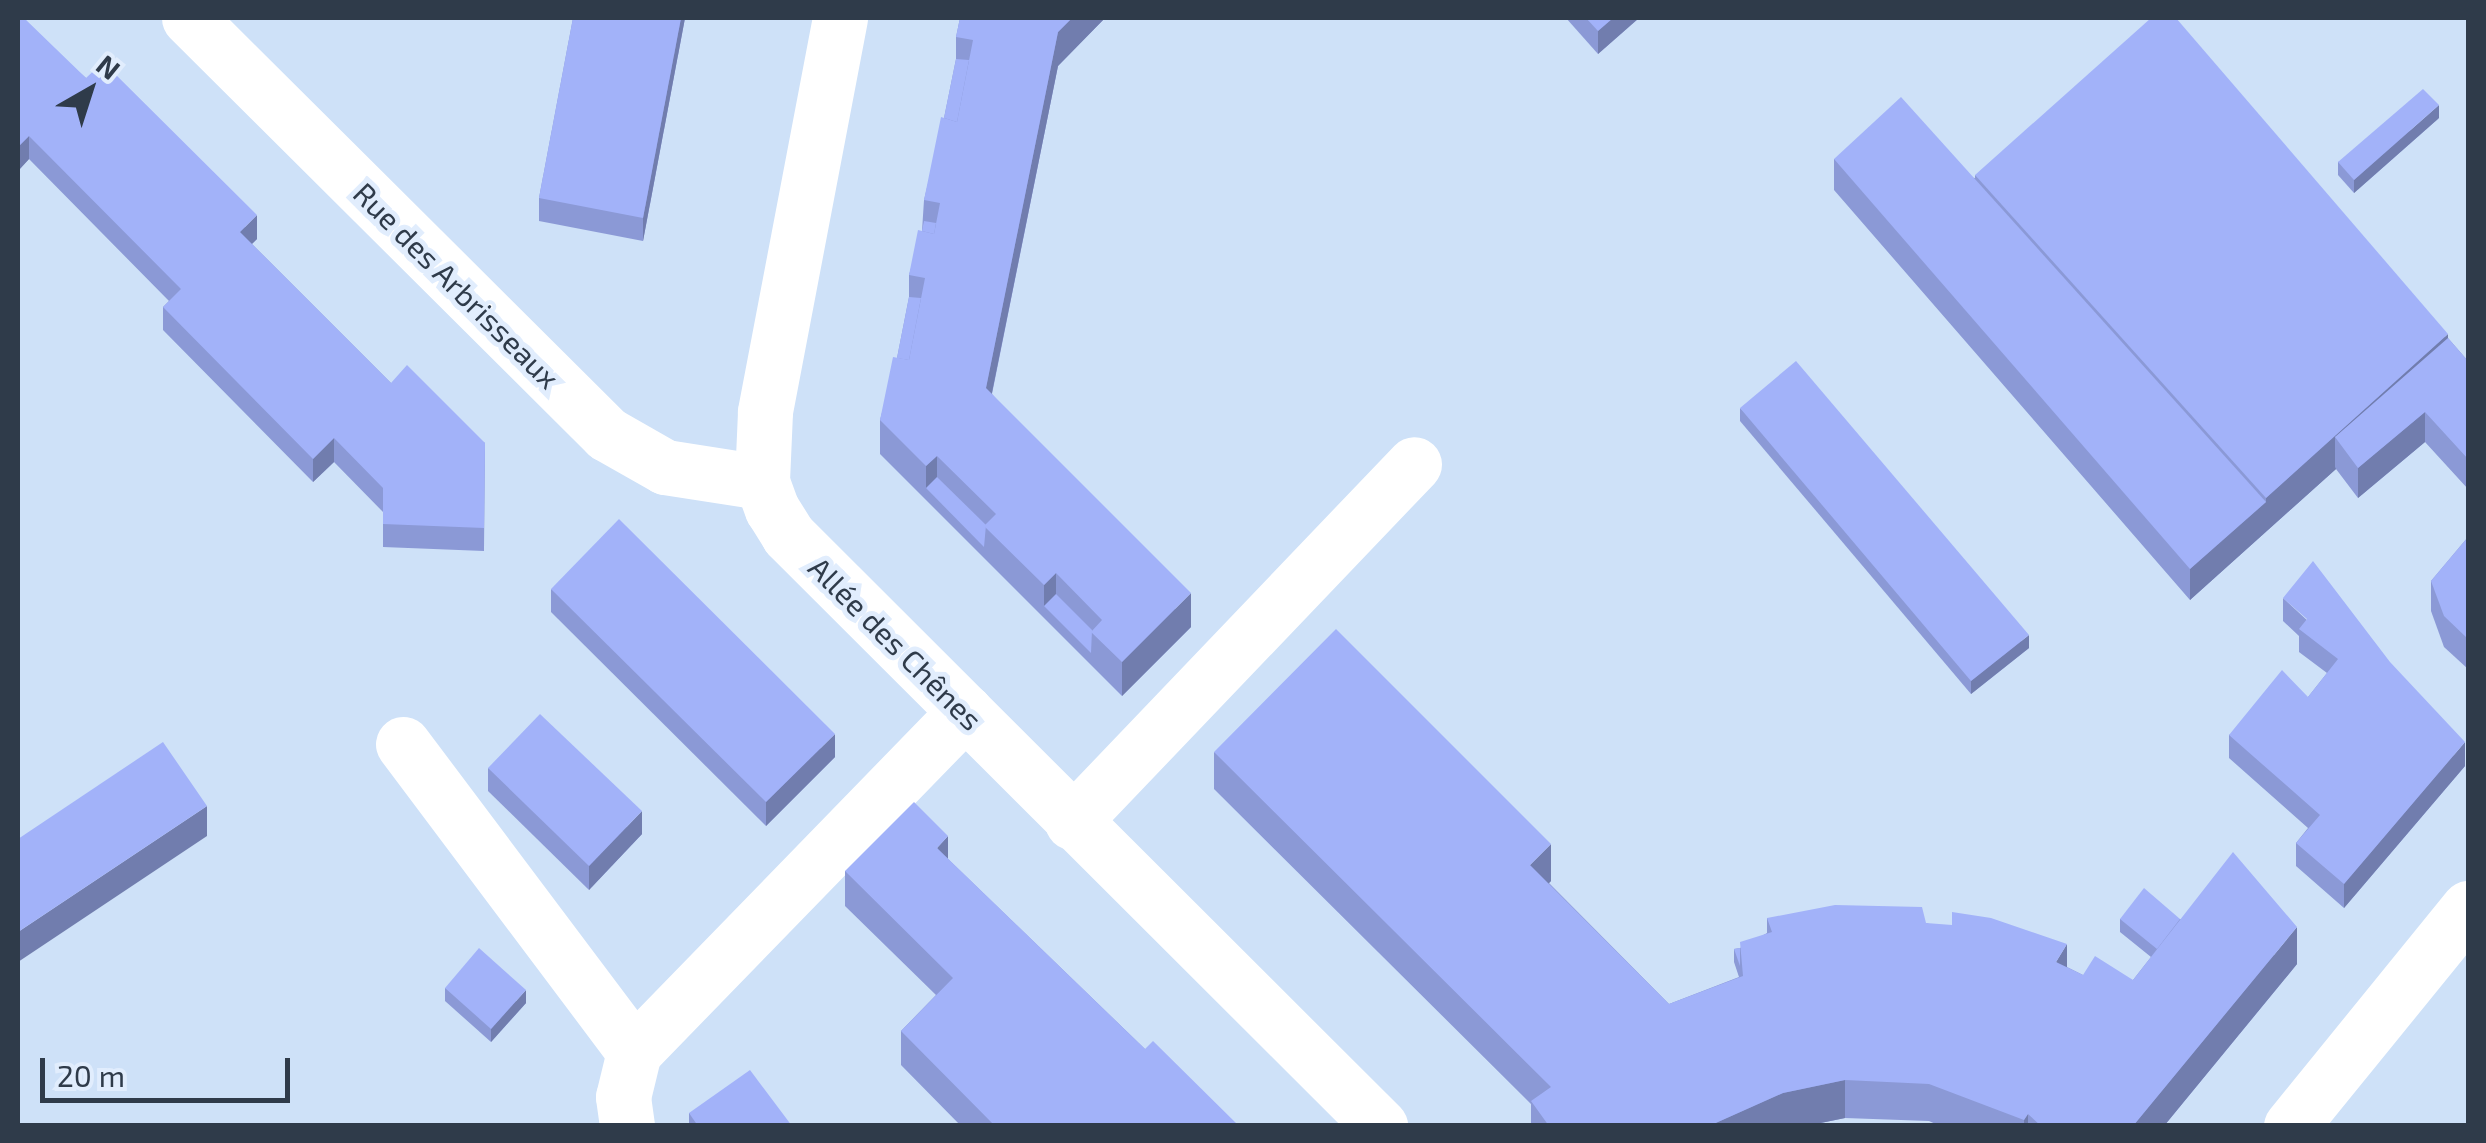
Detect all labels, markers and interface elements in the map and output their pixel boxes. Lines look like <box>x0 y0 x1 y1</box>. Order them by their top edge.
north arrow <box>40 40 140 140</box>
text: N <box>90 47 127 86</box>
street label: Rue des Arbrisseaux <box>346 174 568 396</box>
street label: Allée des Chênes <box>802 549 990 737</box>
scale bar <box>45 1038 295 1100</box>
text: 20 m <box>57 1057 125 1093</box>

